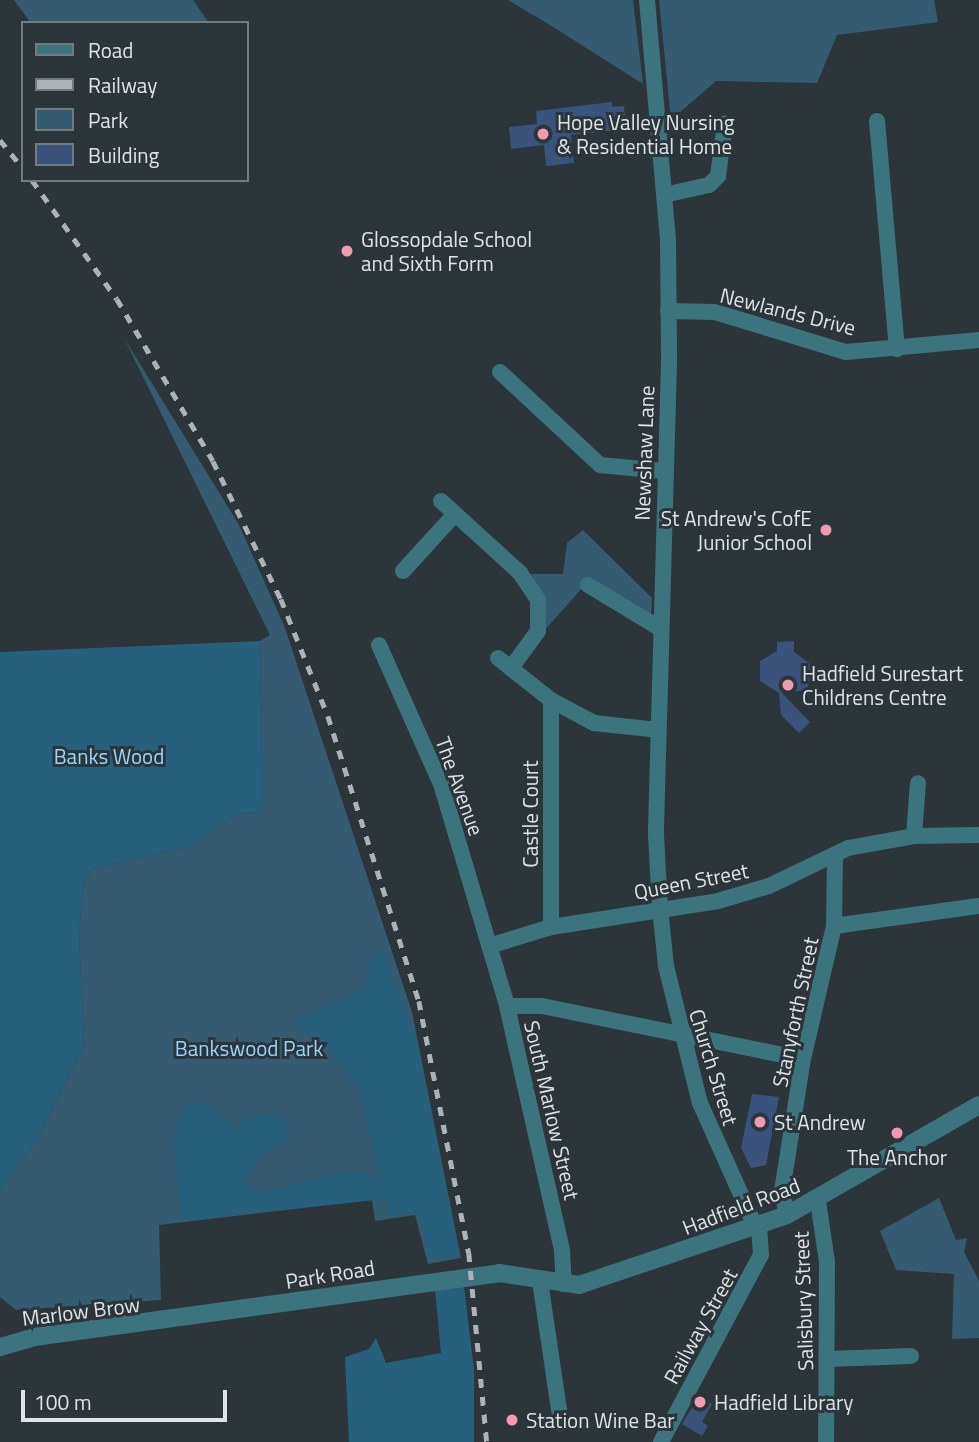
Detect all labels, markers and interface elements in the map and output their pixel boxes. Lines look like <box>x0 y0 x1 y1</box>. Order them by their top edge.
legend <box>21 21 248 182</box>
text: Road <box>88 34 133 66</box>
text: Railway <box>88 69 157 101</box>
text: Park <box>88 104 128 136</box>
place label: Hope Valley Nursing & Residential Home <box>557 109 735 159</box>
marker: Hope Valley Nursing & Residential Home <box>535 126 551 142</box>
text: Building <box>88 139 159 171</box>
place label: Glossopdale School and Sixth Form <box>361 226 532 276</box>
marker: Glossopdale School and Sixth Form <box>339 243 355 259</box>
street label: Newlands Drive <box>718 282 858 340</box>
street label: Newshaw Lane <box>629 385 659 521</box>
place label: St Andrew's CofE Junior School <box>661 505 812 555</box>
marker: St Andrew's CofE Junior School <box>818 522 834 538</box>
place label: Hadfield Surestart Childrens Centre <box>802 660 963 710</box>
marker: Hadfield Surestart Childrens Centre <box>780 677 796 693</box>
street label: The Avenue <box>431 733 489 839</box>
park label: Banks Wood <box>54 743 164 769</box>
street label: Castle Court <box>517 760 543 868</box>
street label: Queen Street <box>632 858 750 904</box>
street label: Stanyforth Street <box>767 935 823 1089</box>
street label: Church Street <box>684 1006 744 1128</box>
street label: South Marlow Street <box>519 1018 585 1202</box>
park label: Bankswood Park <box>175 1035 323 1061</box>
place label: St Andrew <box>774 1109 866 1135</box>
marker: St Andrew <box>752 1114 768 1130</box>
marker: The Anchor <box>889 1125 905 1141</box>
place label: The Anchor <box>847 1144 947 1170</box>
street label: Hadfield Road <box>679 1172 803 1240</box>
street label: Salisbury Street <box>788 1231 818 1371</box>
street label: Park Road <box>283 1254 377 1294</box>
street label: Railway Street <box>658 1264 742 1388</box>
street label: Marlow Brow <box>20 1291 142 1331</box>
scale bar <box>24 1376 231 1420</box>
text: 100 m <box>34 1386 91 1418</box>
place label: Hadfield Library <box>714 1389 853 1415</box>
marker: Hadfield Library <box>692 1394 708 1410</box>
place label: Station Wine Bar <box>526 1407 674 1433</box>
marker: Station Wine Bar <box>504 1412 520 1428</box>

